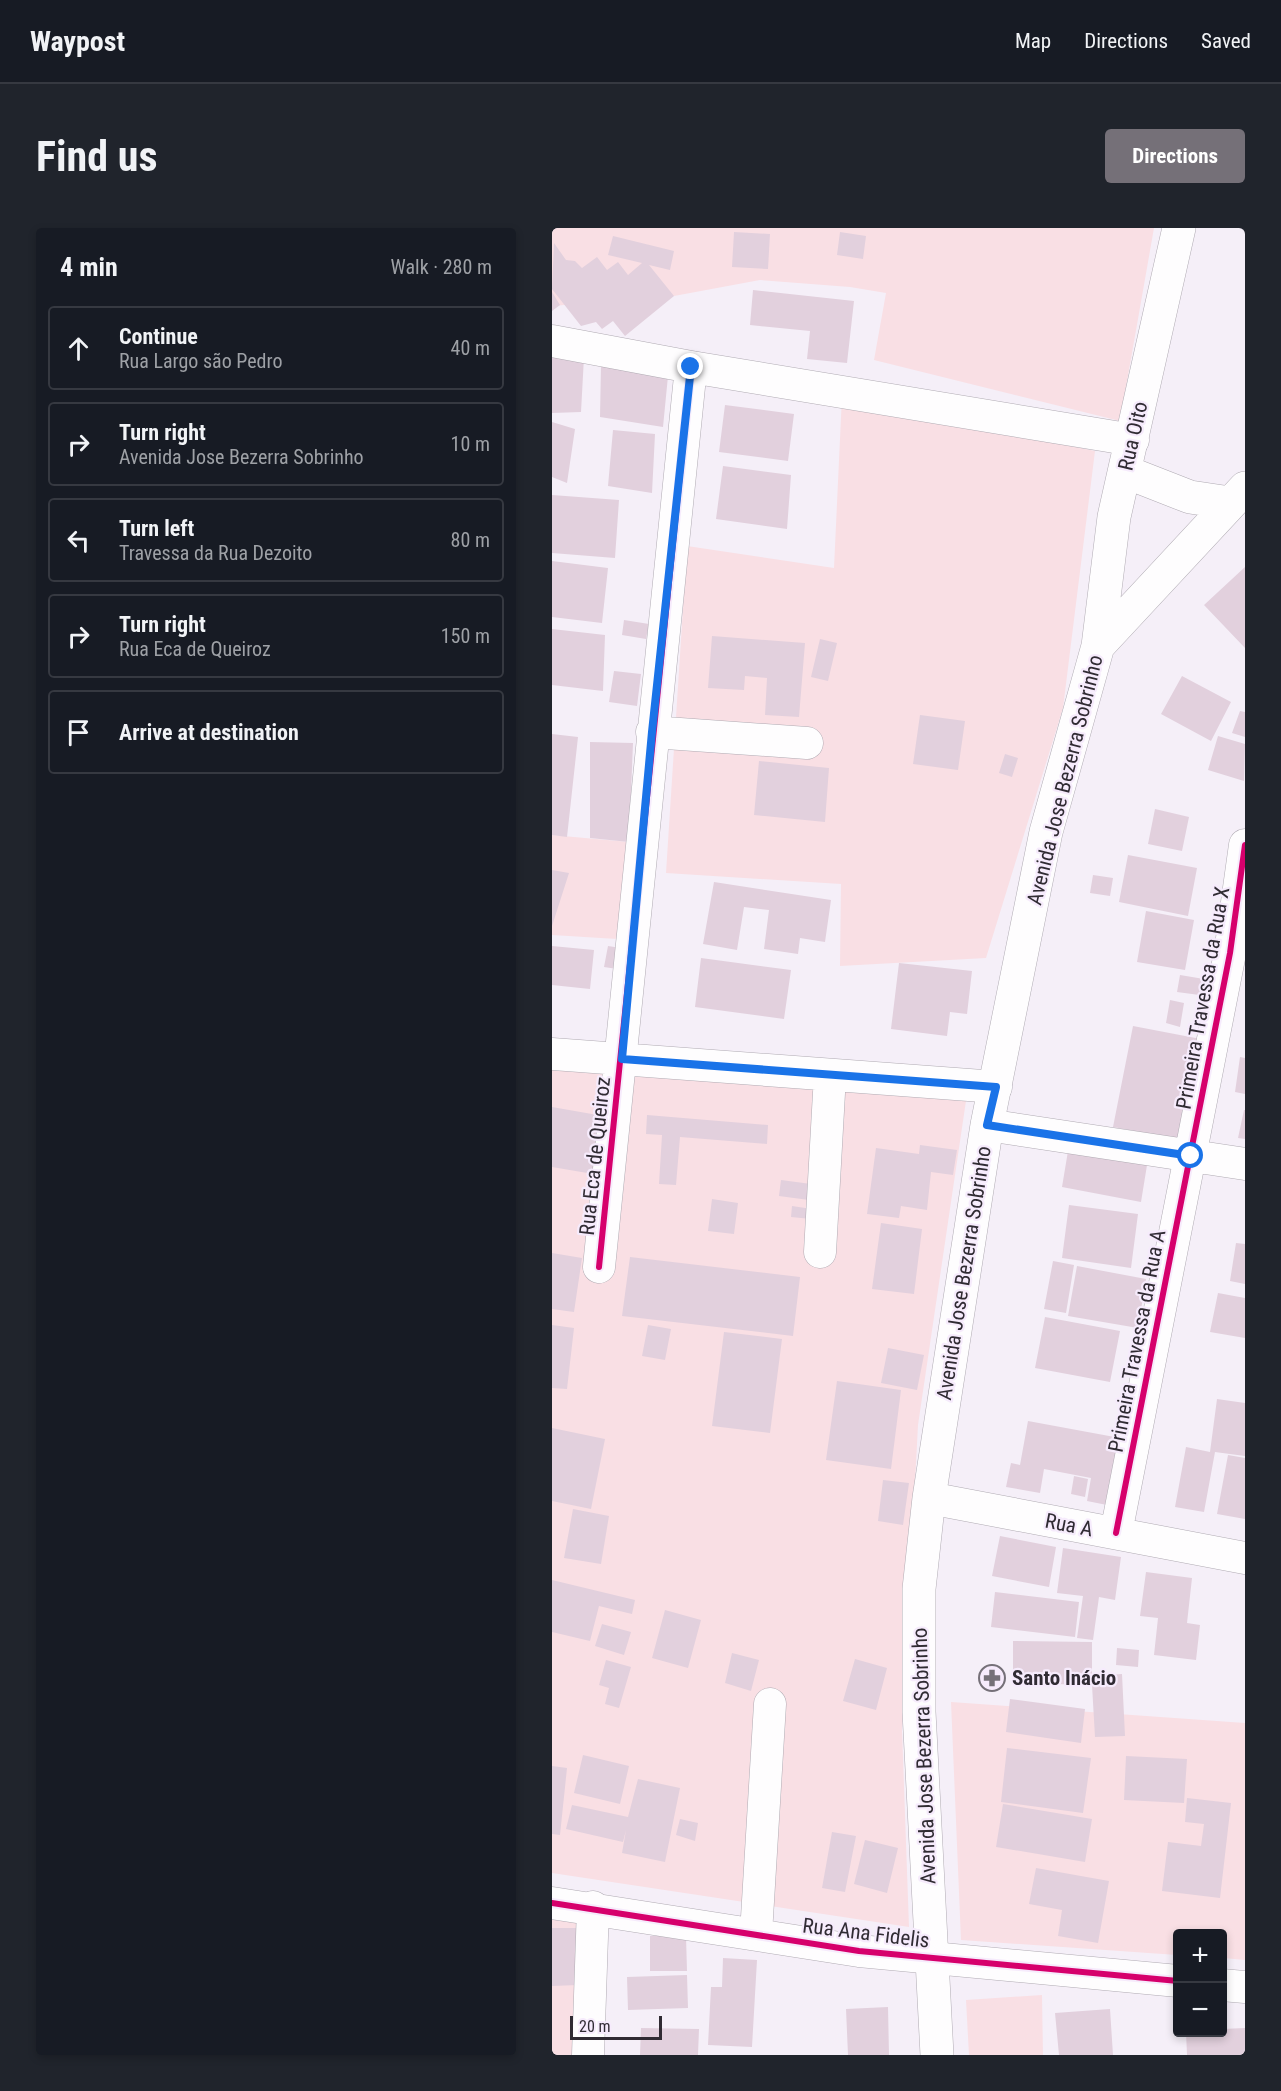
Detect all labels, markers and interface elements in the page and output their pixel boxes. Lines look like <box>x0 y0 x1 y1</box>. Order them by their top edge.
text: Waypost <box>30 25 125 58</box>
text: Map <box>1015 29 1051 53</box>
text: Directions <box>1084 29 1168 53</box>
text: Saved <box>1201 29 1251 53</box>
button: Directions <box>1105 129 1245 183</box>
text: Find us <box>36 132 157 181</box>
text: 4 min <box>60 252 118 282</box>
text: Walk · 280 m <box>391 255 492 279</box>
text: Continue <box>119 324 198 349</box>
icon: ahead <box>62 332 95 365</box>
text: 40 m <box>451 336 490 360</box>
text: Rua Largo são Pedro <box>119 349 282 373</box>
route end <box>677 353 703 379</box>
street label: Rua Oito <box>1113 399 1153 473</box>
text: Turn right <box>119 420 206 445</box>
icon: right <box>62 428 95 461</box>
text: 10 m <box>451 432 490 456</box>
text: Avenida Jose Bezerra Sobrinho <box>119 445 364 469</box>
text: Turn left <box>119 516 194 541</box>
icon: left <box>62 524 95 557</box>
text: 80 m <box>451 528 490 552</box>
text: Travessa da Rua Dezoito <box>119 541 312 565</box>
text: Turn right <box>119 612 206 637</box>
icon: right <box>62 620 95 653</box>
text: 150 m <box>441 624 490 648</box>
text: Rua Eca de Queiroz <box>119 637 271 661</box>
street label: Avenida Jose Bezerra Sobrinho <box>1022 652 1108 908</box>
icon: arrive <box>62 716 95 749</box>
text: Arrive at destination <box>119 720 299 745</box>
street label: Primeira Travessa da Rua X <box>1172 885 1234 1111</box>
street label: Rua Eca de Queiroz <box>575 1076 615 1236</box>
route start <box>1177 1142 1203 1168</box>
street label: Avenida Jose Bezerra Sobrinho <box>932 1144 996 1402</box>
street label: Primeira Travessa da Rua A <box>1104 1228 1170 1454</box>
street label: Rua A <box>1043 1509 1095 1541</box>
street label: Avenida Jose Bezerra Sobrinho <box>908 1627 940 1885</box>
pharmacy icon: Santo Inácio <box>977 1663 1007 1693</box>
place label: Santo Inácio <box>1012 1666 1116 1690</box>
street label: Rua Ana Fidelis <box>801 1913 931 1953</box>
map controls <box>1173 1929 1227 2037</box>
button: + <box>1173 1929 1227 1983</box>
button: − <box>1173 1983 1227 2037</box>
scale bar <box>570 2013 662 2040</box>
text: 20 m <box>579 2017 611 2036</box>

